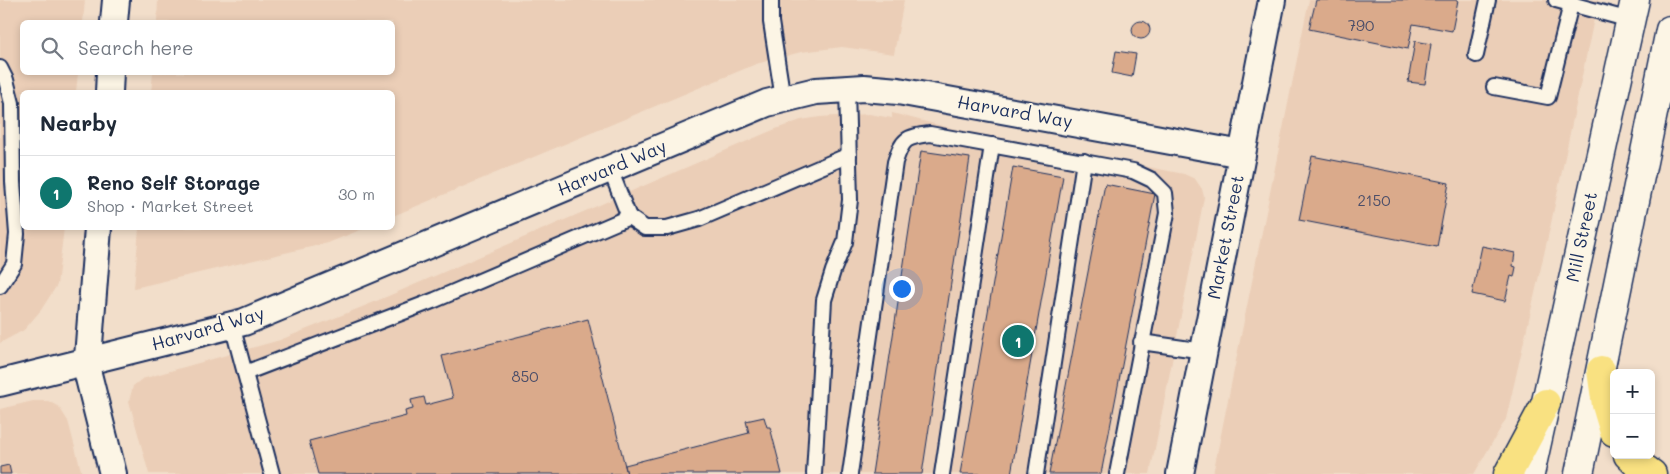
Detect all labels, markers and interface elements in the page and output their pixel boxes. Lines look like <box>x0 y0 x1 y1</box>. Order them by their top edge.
house number: 790 <box>1348 15 1374 35</box>
search box <box>20 20 395 75</box>
icon: search <box>38 34 66 62</box>
text: Search here <box>78 35 194 60</box>
street label: Harvard Way <box>956 89 1075 133</box>
text: Nearby <box>40 109 117 136</box>
street label: Harvard Way <box>553 133 670 201</box>
text: Reno Self Storage <box>87 170 260 195</box>
street label: Market Street <box>1201 173 1249 301</box>
text: 1 <box>52 183 60 204</box>
text: 30 m <box>338 183 375 204</box>
street label: Mill Street <box>1560 189 1602 284</box>
house number: 2150 <box>1357 190 1391 210</box>
text: Shop · Market Street <box>87 195 254 216</box>
your location <box>889 276 915 302</box>
street label: Harvard Way <box>148 300 267 356</box>
pin: 1 <box>1002 322 1034 360</box>
house number: 850 <box>511 366 539 386</box>
map controls <box>1610 369 1655 459</box>
button: + <box>1610 369 1655 414</box>
button: − <box>1610 414 1655 459</box>

